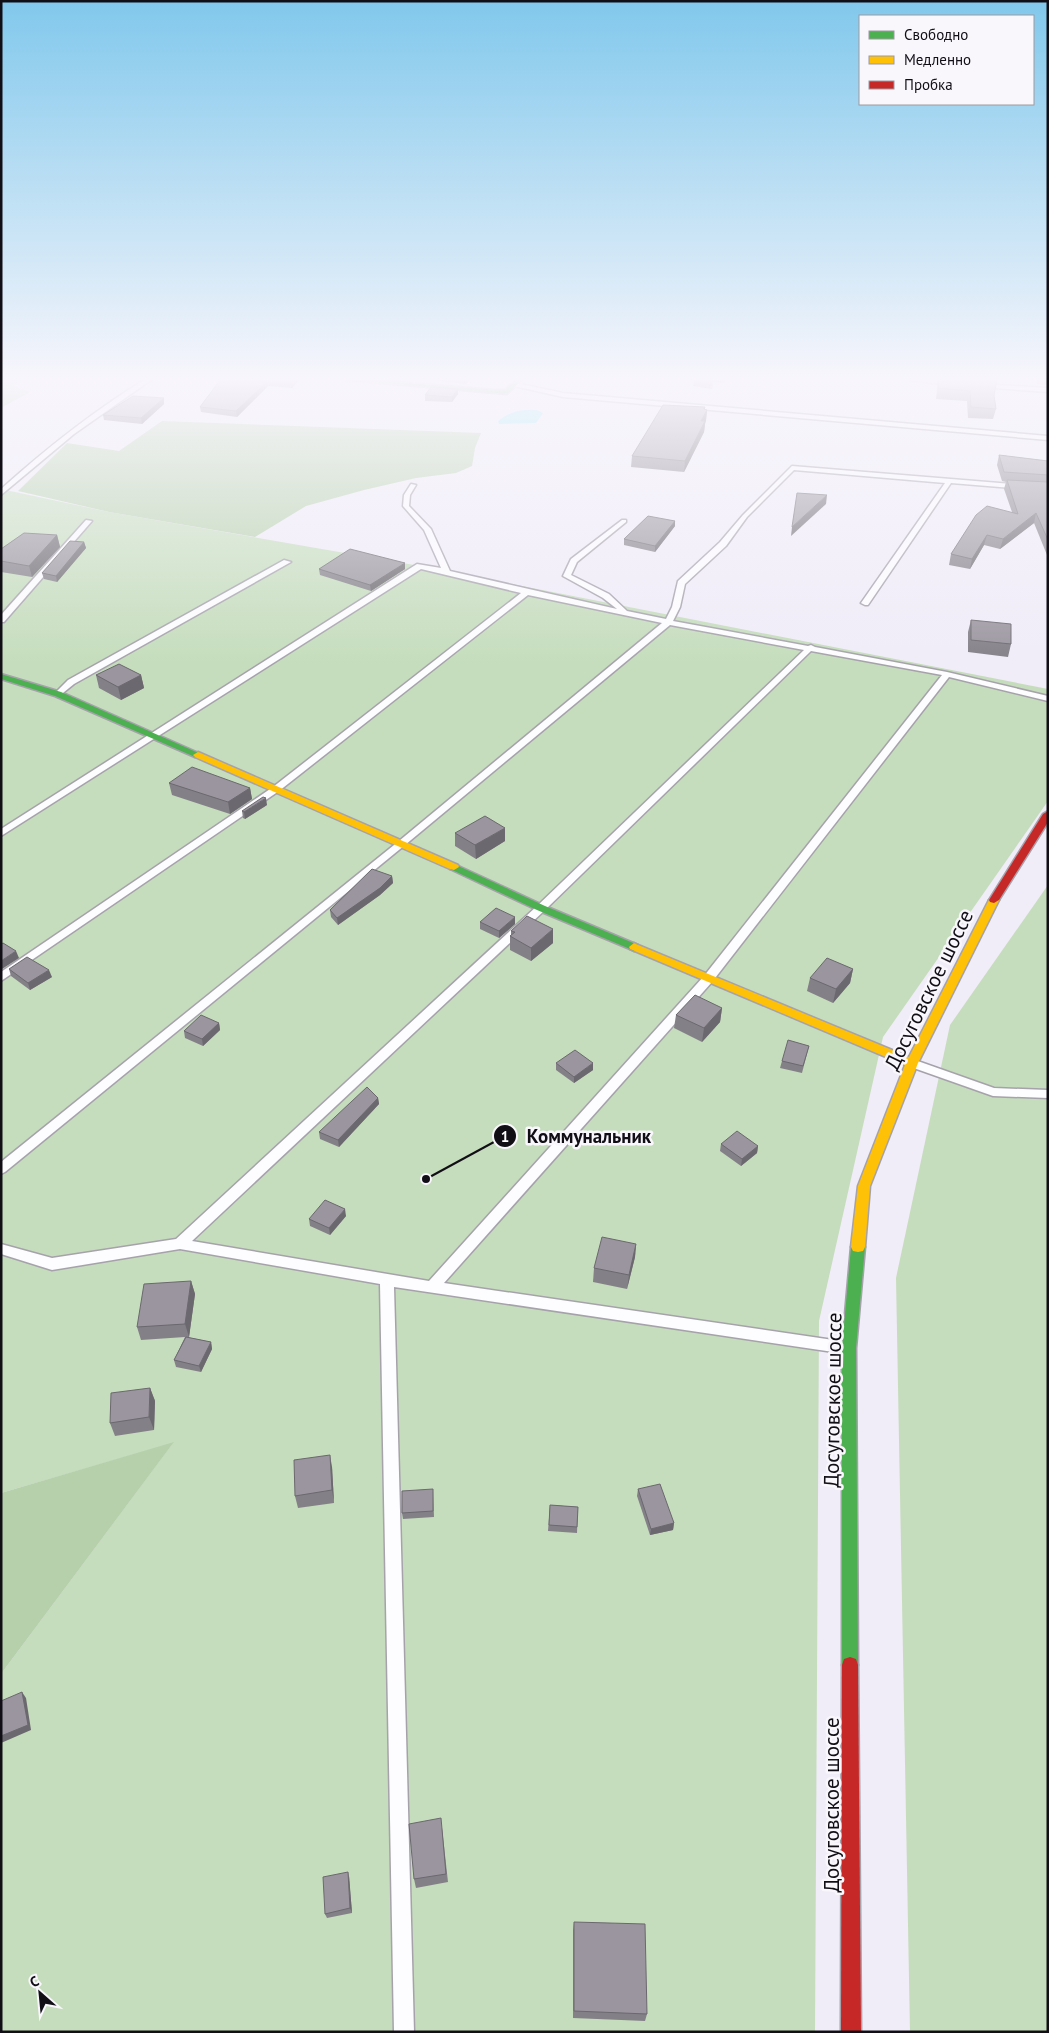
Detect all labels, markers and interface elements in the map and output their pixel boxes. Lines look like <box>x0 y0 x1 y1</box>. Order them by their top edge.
legend <box>859 15 1034 105</box>
text: Свободно <box>904 25 968 44</box>
text: Медленно <box>904 50 971 69</box>
text: Пробка <box>904 75 953 94</box>
street label: Досуговское шоссе <box>878 905 979 1074</box>
callout: Коммунальник <box>492 1119 661 1153</box>
text: Коммунальник <box>527 1124 652 1148</box>
text: 1 <box>501 1127 509 1146</box>
street label: Досуговское шоссе <box>817 1312 848 1488</box>
street label: Досуговское шоссе <box>818 1717 845 1893</box>
north arrow <box>15 1968 65 2018</box>
text: С <box>27 1972 42 1991</box>

